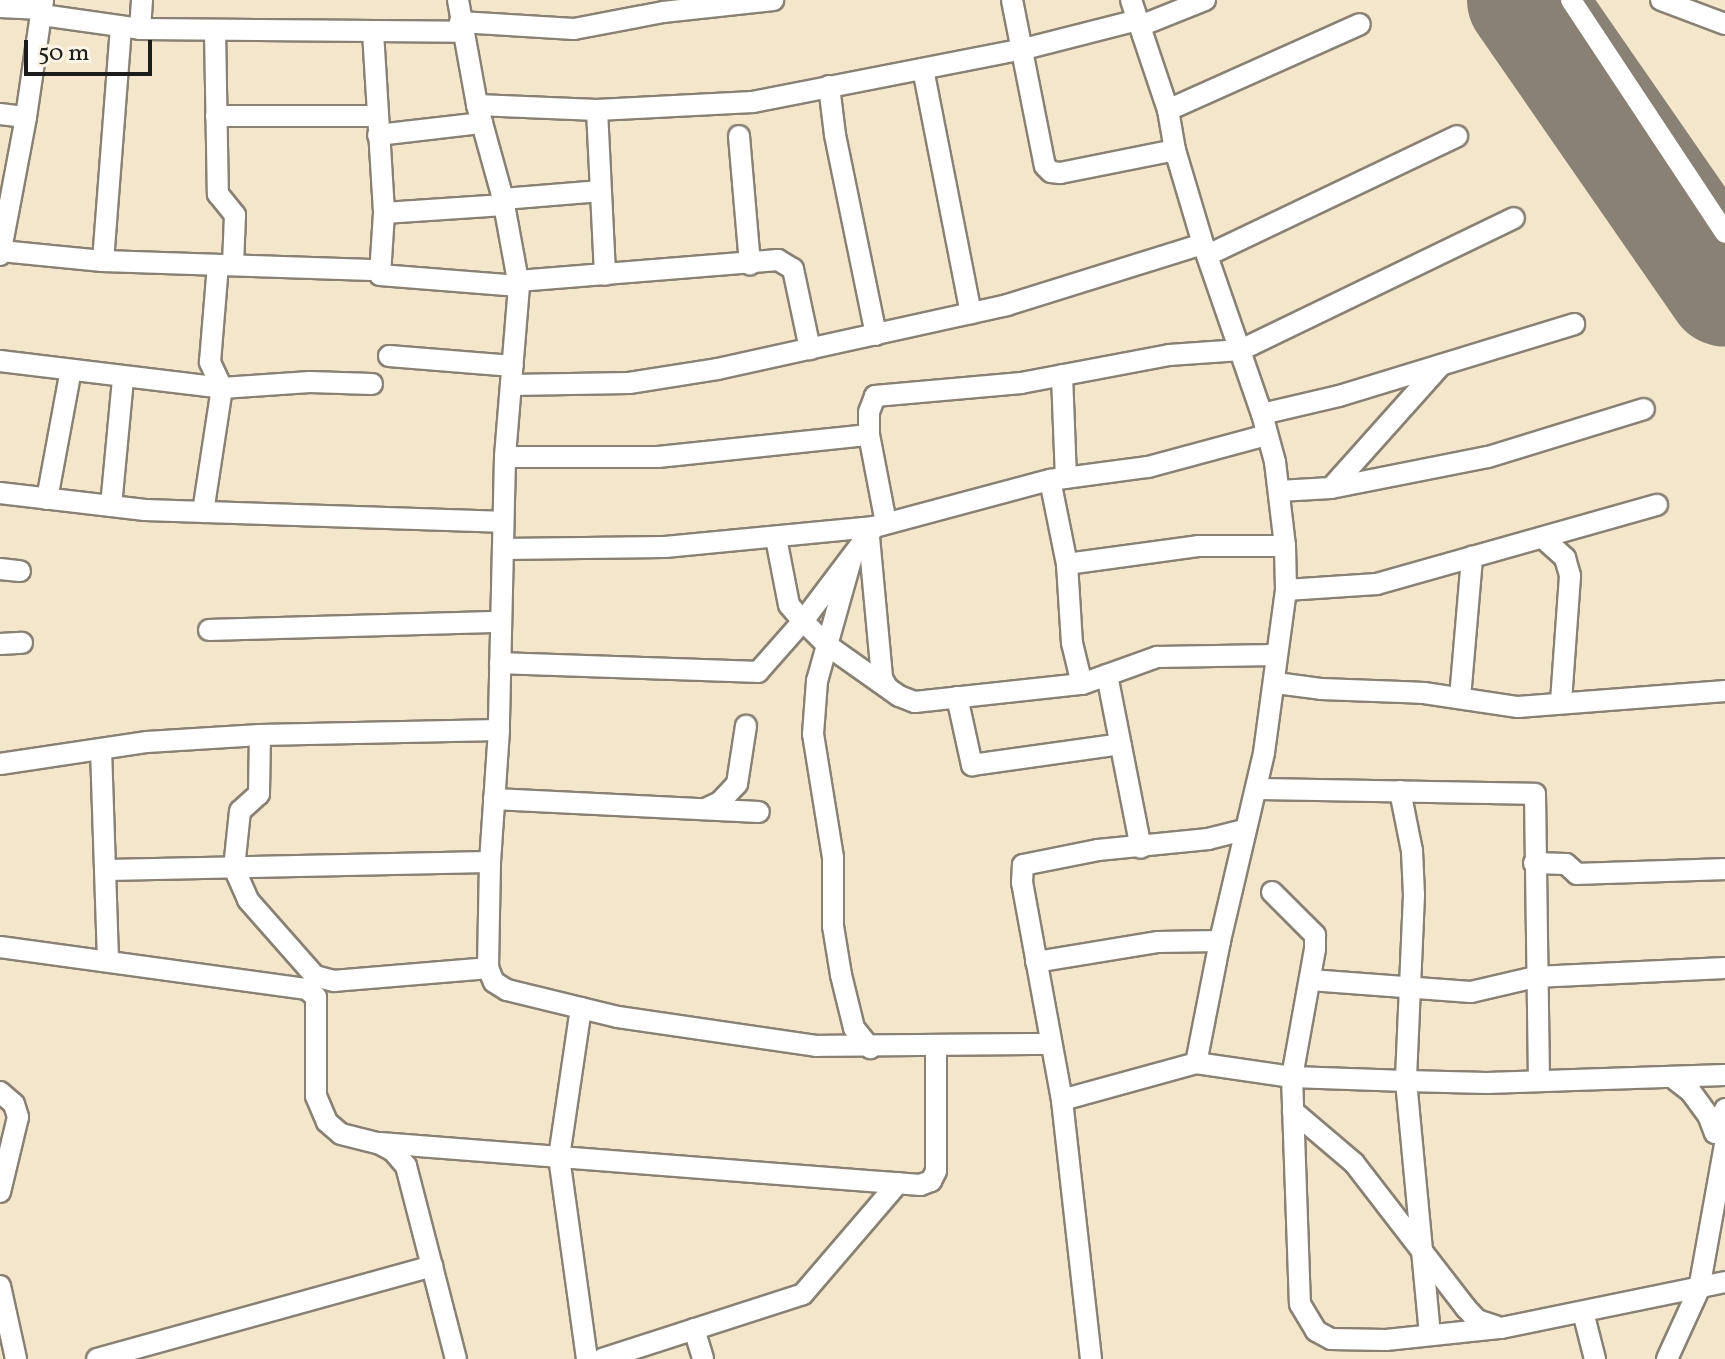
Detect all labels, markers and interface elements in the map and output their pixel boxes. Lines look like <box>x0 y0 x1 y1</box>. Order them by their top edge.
scale bar <box>28 24 156 74</box>
text: 50 m <box>38 37 90 71</box>

